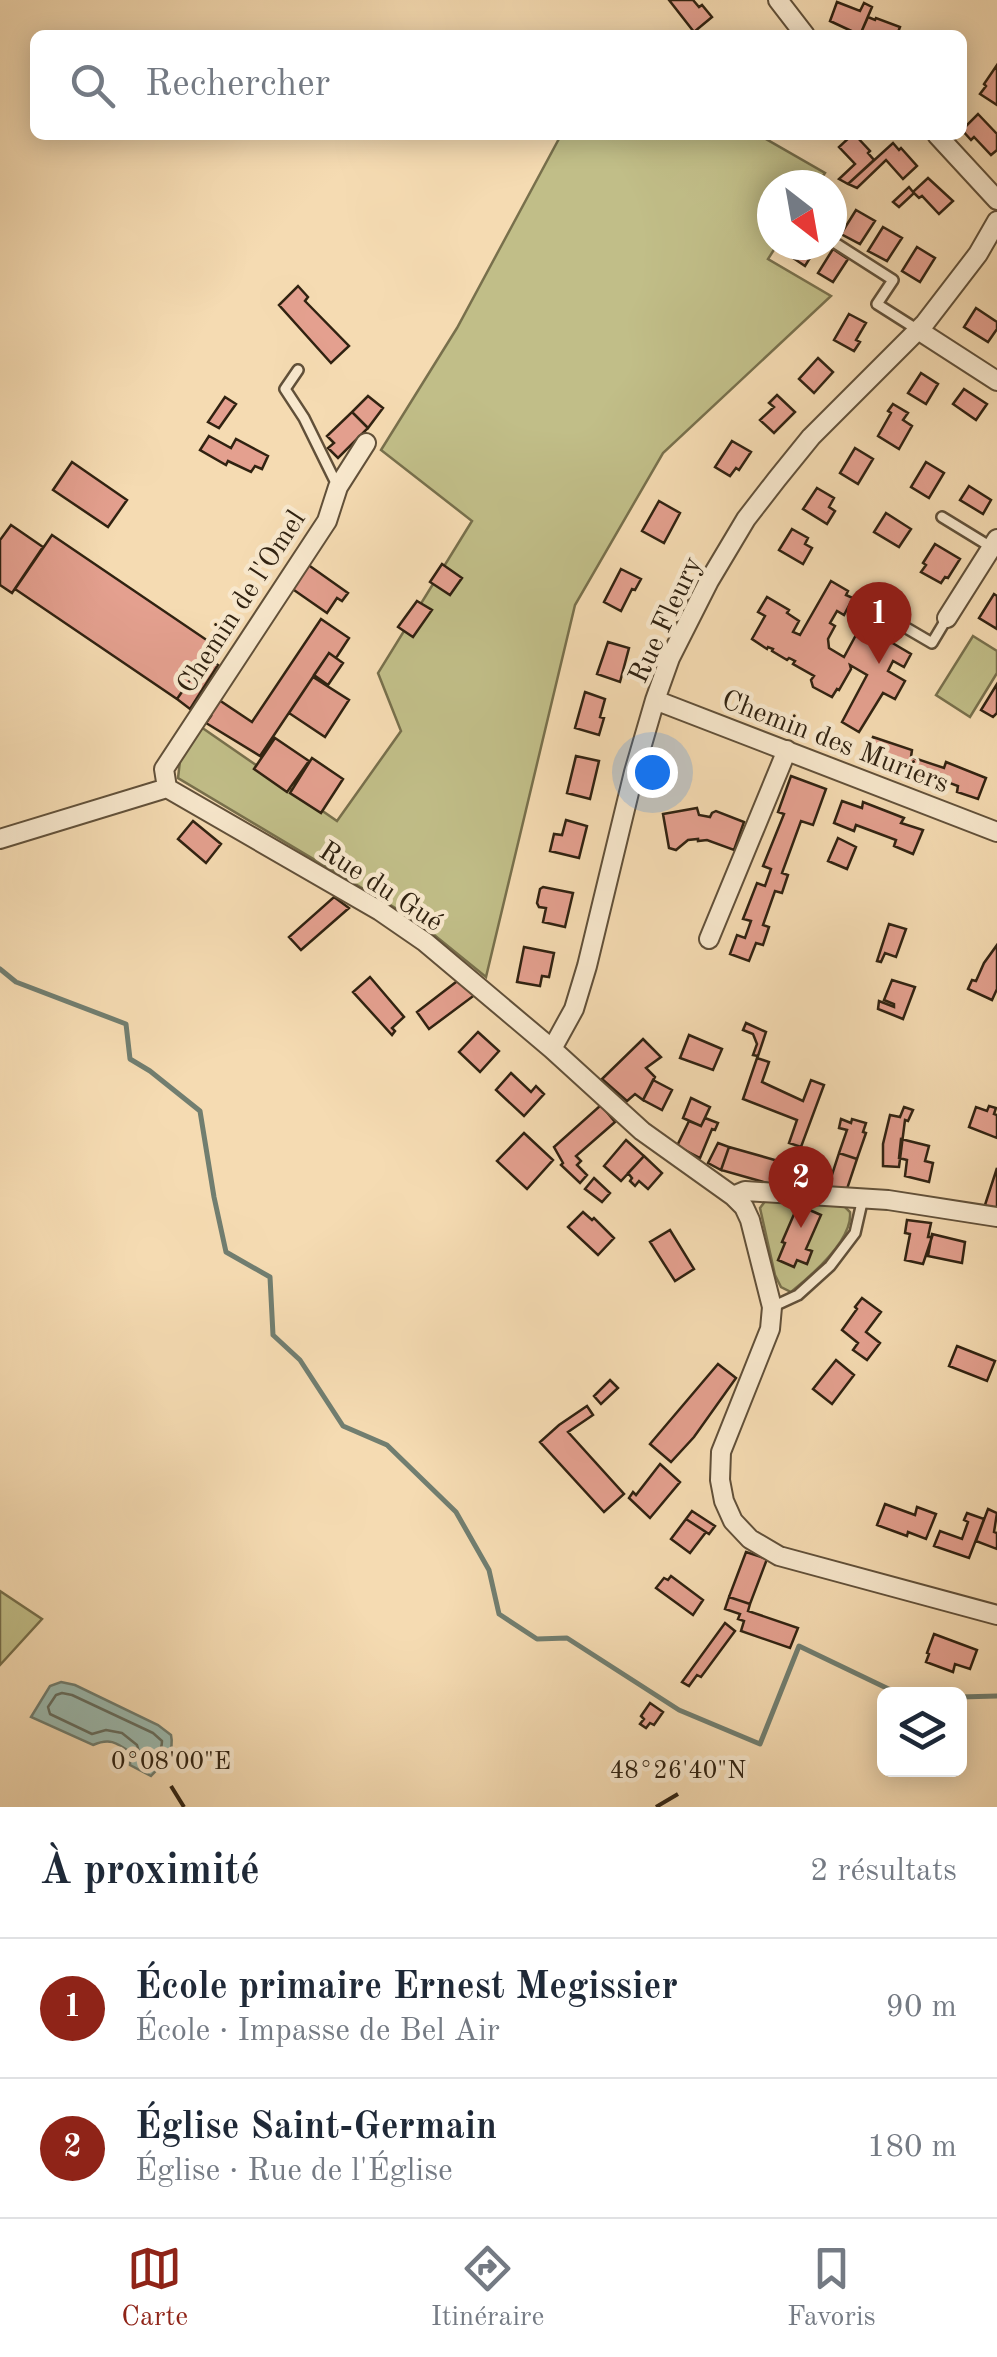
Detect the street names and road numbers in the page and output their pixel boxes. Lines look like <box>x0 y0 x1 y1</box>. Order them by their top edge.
street label: Chemin de l'Omel <box>173 506 312 699</box>
street label: Rue Fleury <box>625 552 708 688</box>
street label: Chemin des Muriers <box>717 687 952 799</box>
street label: Rue du Gué <box>314 837 447 938</box>

